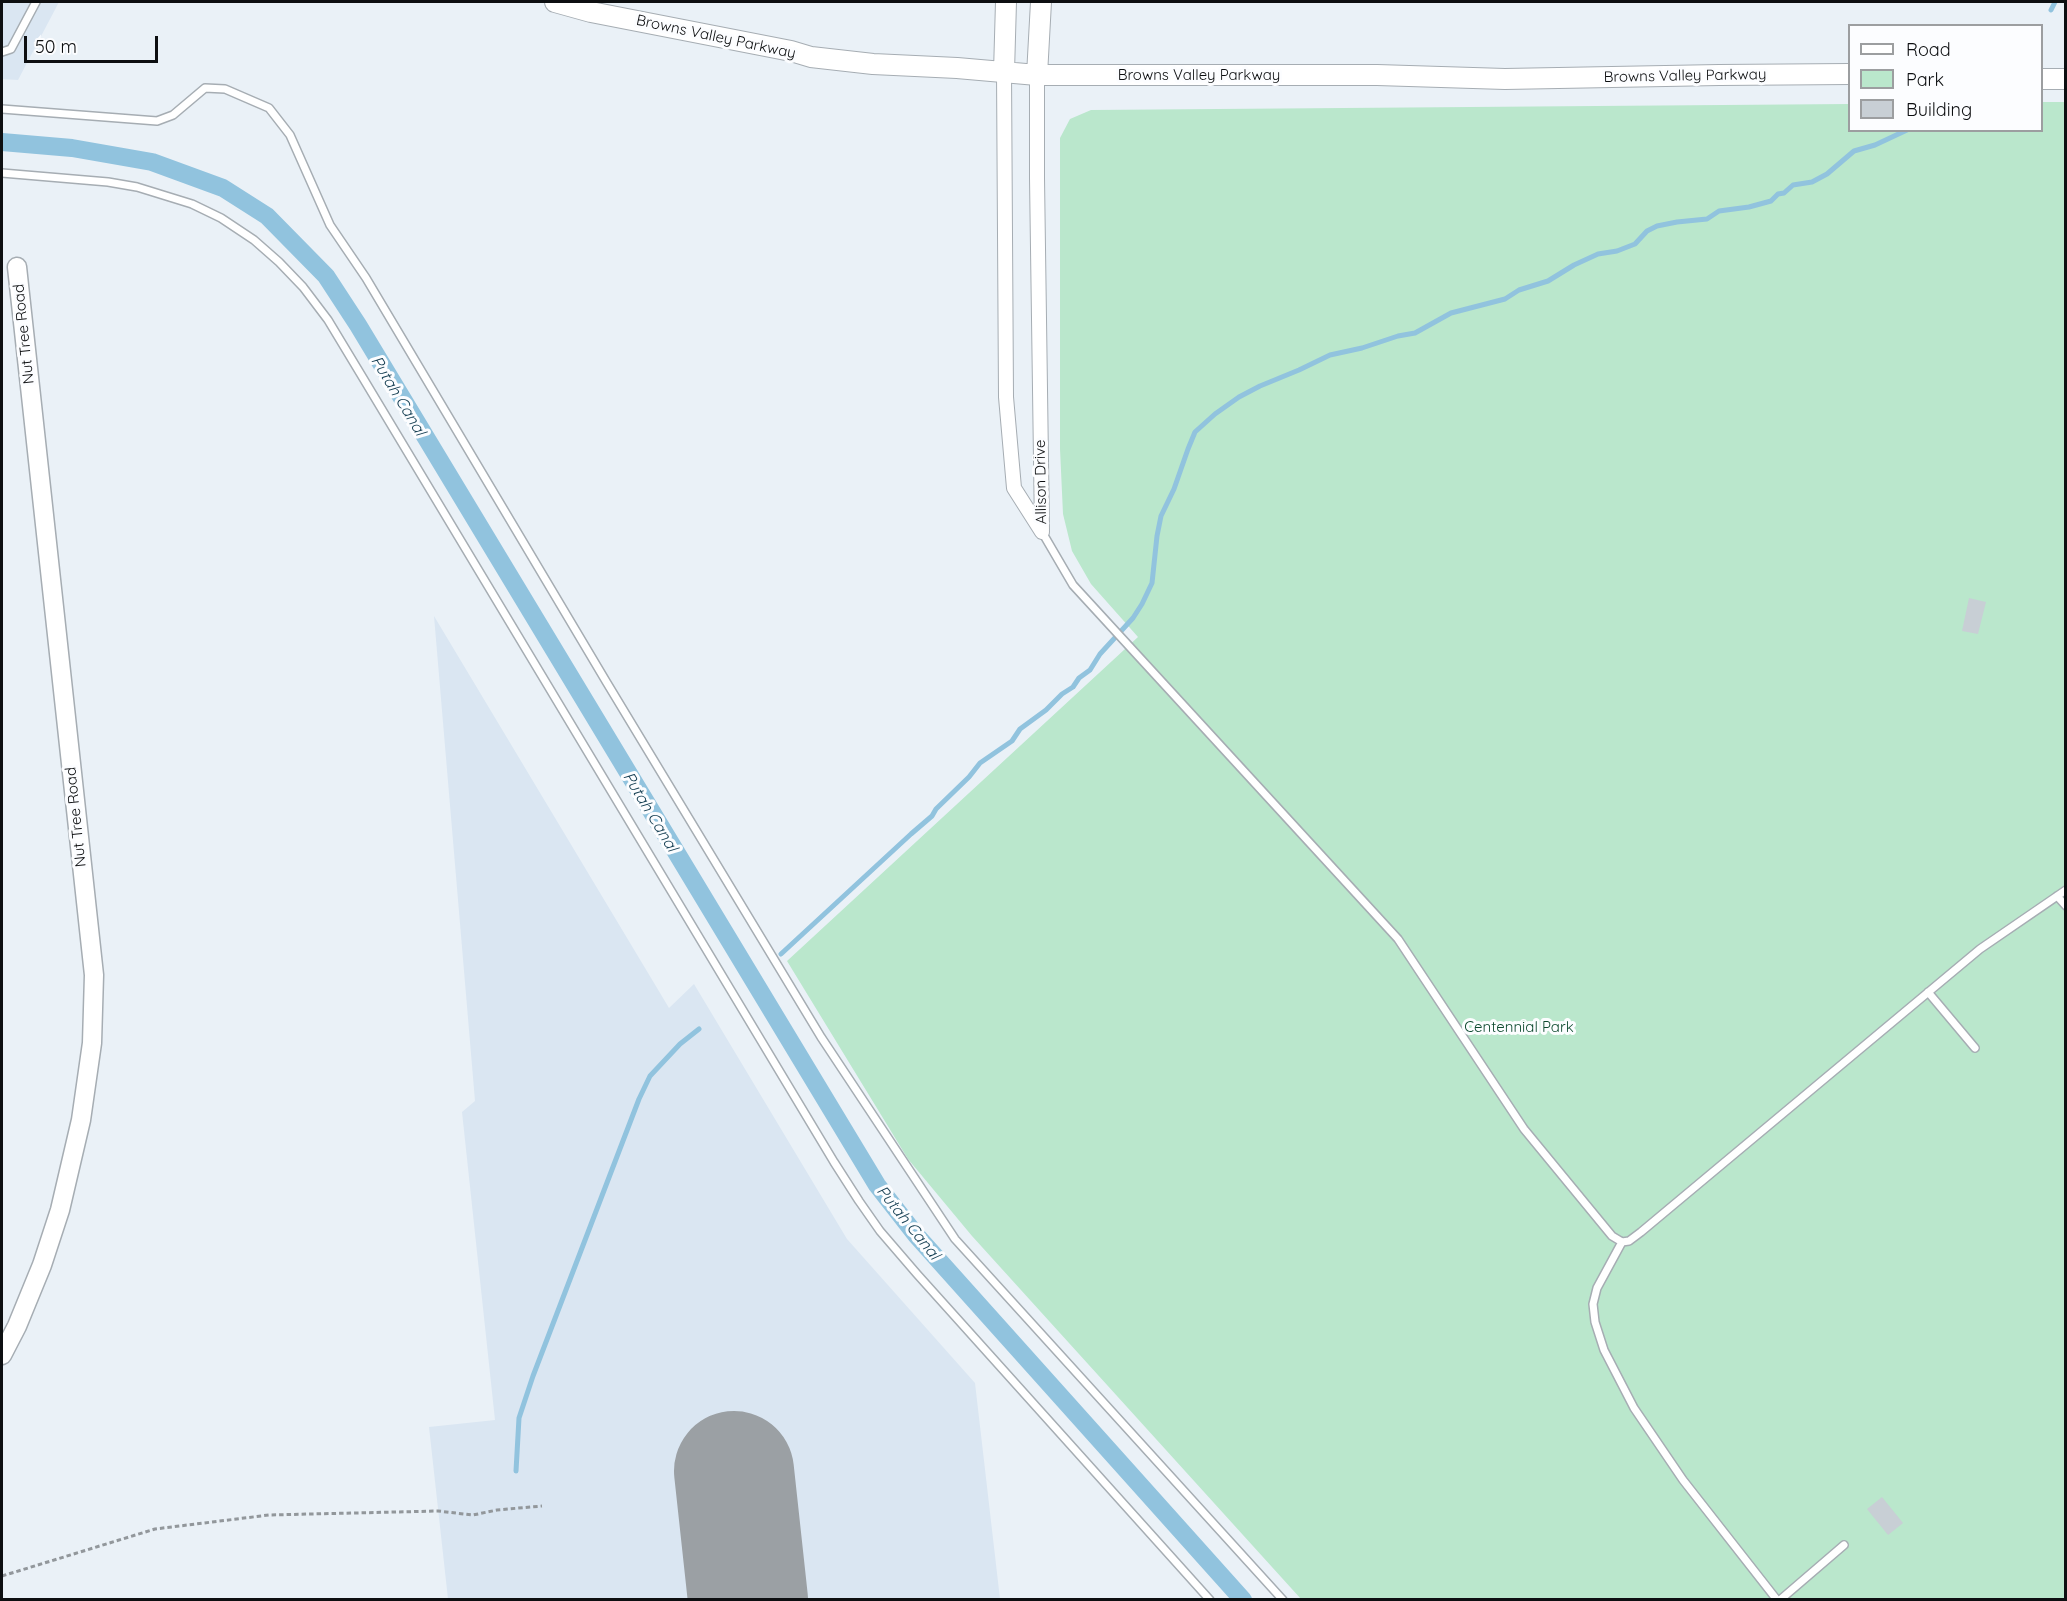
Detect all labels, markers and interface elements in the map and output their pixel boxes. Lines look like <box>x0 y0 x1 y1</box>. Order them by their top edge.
street label: Browns Valley Parkway <box>635 11 797 63</box>
scale bar <box>27 24 160 62</box>
legend <box>1848 24 2043 132</box>
text: 50 m <box>35 35 77 58</box>
text: Road <box>1906 38 1951 61</box>
street label: Browns Valley Parkway <box>1118 66 1280 84</box>
street label: Browns Valley Parkway <box>1604 66 1766 86</box>
text: Park <box>1906 68 1944 91</box>
text: Building <box>1906 98 1972 121</box>
street label: Nut Tree Road <box>10 283 38 385</box>
water label: Putah Canal <box>367 353 429 439</box>
street label: Allison Drive <box>1031 439 1051 525</box>
street label: Nut Tree Road <box>62 766 90 868</box>
water label: Putah Canal <box>619 769 681 855</box>
park label: Centennial Park <box>1464 1018 1574 1036</box>
water label: Putah Canal <box>872 1182 944 1264</box>

